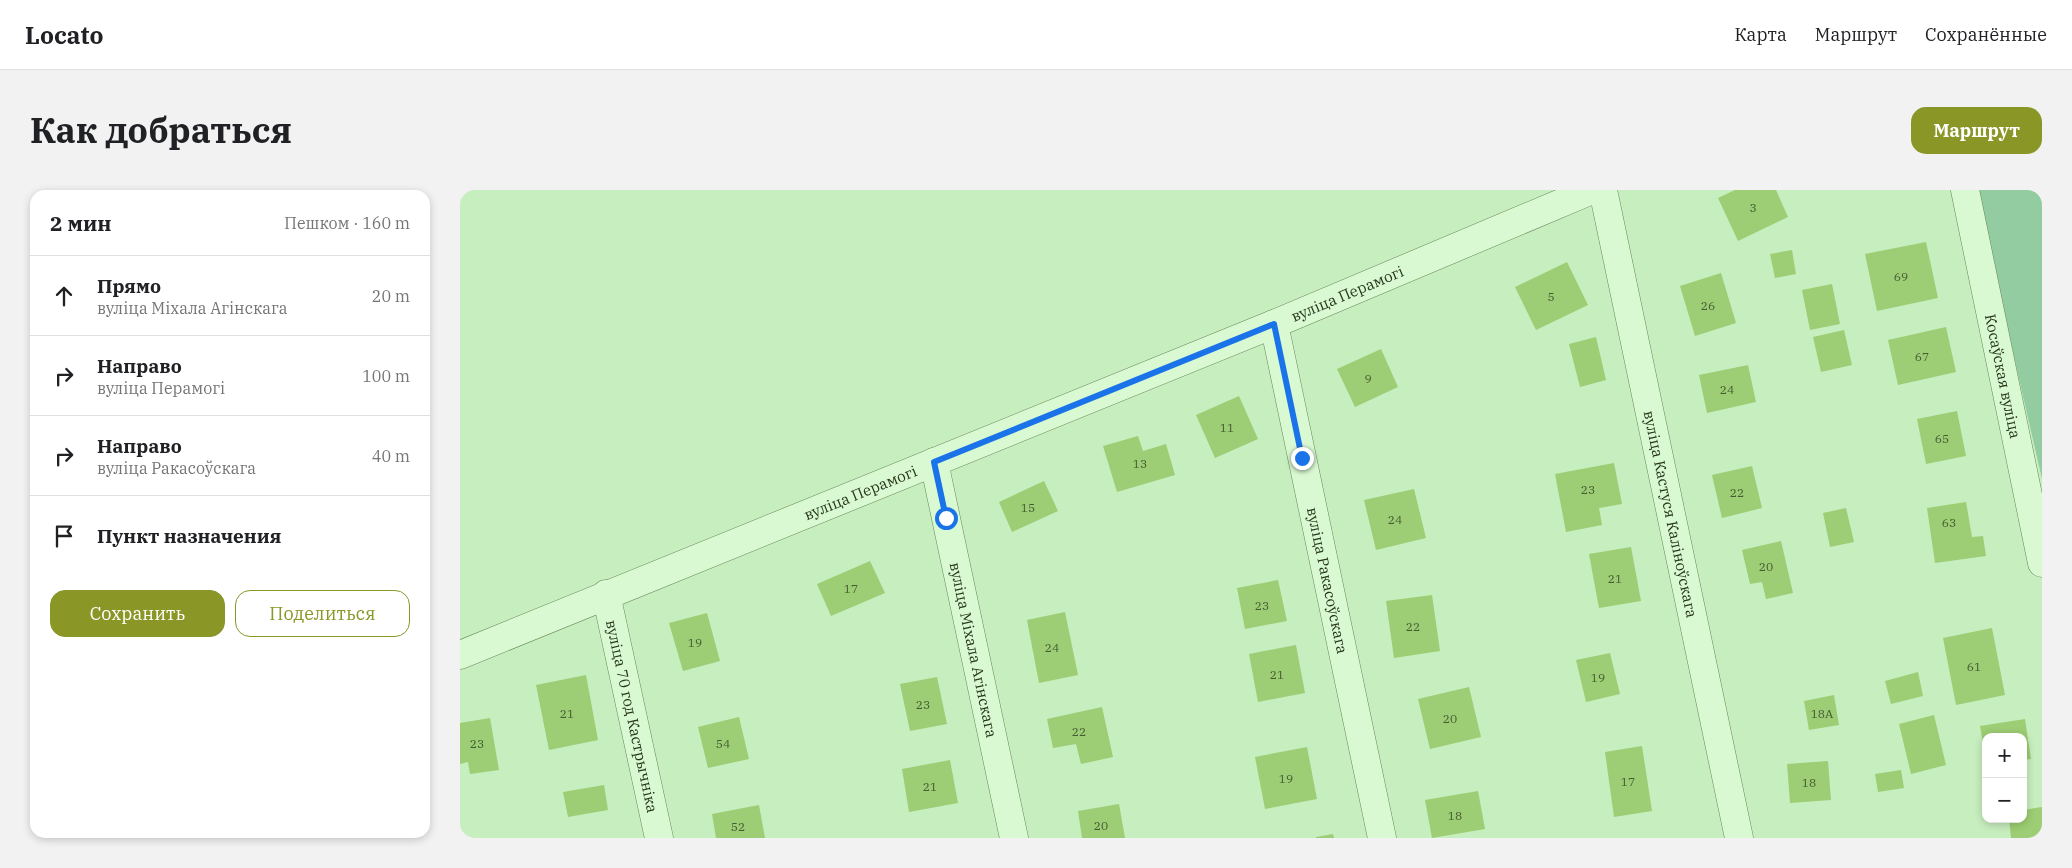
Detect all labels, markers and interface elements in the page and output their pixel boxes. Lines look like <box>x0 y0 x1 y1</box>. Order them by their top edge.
text: Locato <box>25 19 103 51</box>
text: Карта <box>1734 23 1787 46</box>
text: Маршрут <box>1815 23 1897 46</box>
text: Сохранённые <box>1925 23 2047 46</box>
text: Как добраться <box>30 107 292 153</box>
button: Маршрут <box>1911 107 2042 154</box>
house number: 3 <box>1749 200 1757 215</box>
text: 2 мин <box>50 209 112 237</box>
text: Пешком · 160 m <box>284 213 410 233</box>
street label: вуліца Перамогі <box>1288 261 1406 325</box>
house number: 69 <box>1894 269 1908 284</box>
text: Прямо <box>97 274 161 298</box>
icon: ahead <box>50 282 78 310</box>
text: 20 m <box>372 286 410 306</box>
house number: 5 <box>1547 289 1555 304</box>
text: вуліца Міхала Агінскага <box>97 298 287 318</box>
house number: 26 <box>1701 298 1715 313</box>
street label: Косаўская вуліца <box>1981 312 2025 440</box>
house number: 67 <box>1915 349 1929 364</box>
text: Направо <box>97 354 182 378</box>
icon: right <box>50 362 78 390</box>
text: 100 m <box>362 366 410 386</box>
house number: 9 <box>1364 371 1372 386</box>
text: вуліца Перамогі <box>97 378 225 398</box>
house number: 24 <box>1720 382 1734 397</box>
street label: вуліца Кастуся Каліноўскага <box>1640 409 1702 619</box>
house number: 11 <box>1220 420 1234 435</box>
house number: 65 <box>1935 431 1949 446</box>
text: Направо <box>97 434 182 458</box>
icon: right <box>50 442 78 470</box>
text: 40 m <box>372 446 410 466</box>
route end <box>1291 447 1314 470</box>
house number: 13 <box>1133 456 1147 471</box>
text: вуліца Ракасоўскага <box>97 458 256 478</box>
street label: вуліца Перамогі <box>801 461 920 524</box>
house number: 23 <box>1581 482 1595 497</box>
house number: 22 <box>1730 485 1744 500</box>
house number: 15 <box>1021 500 1035 515</box>
street label: вуліца Ракасоўскага <box>1303 505 1353 655</box>
route start <box>935 507 958 530</box>
house number: 24 <box>1388 512 1402 527</box>
house number: 63 <box>1942 515 1956 530</box>
icon: arrive <box>50 522 78 550</box>
text: Пункт назначения <box>97 524 281 548</box>
house number: 20 <box>1759 559 1773 574</box>
street label: вуліца Міхала Агінскага <box>946 560 1002 739</box>
house number: 21 <box>1608 571 1622 586</box>
house number: 17 <box>844 581 858 596</box>
button: Сохранить <box>50 590 225 637</box>
button: Поделиться <box>235 590 410 637</box>
house number: 23 <box>1255 598 1269 613</box>
street label: вуліца 70 год Кастрычніка <box>602 618 663 814</box>
house number: 22 <box>1406 619 1420 634</box>
house number: 19 <box>688 635 702 650</box>
house number: 24 <box>1045 640 1059 655</box>
house number: 61 <box>1967 659 1981 674</box>
house number: 21 <box>1270 667 1284 682</box>
house number: 19 <box>1591 670 1605 685</box>
house number: 23 <box>916 697 930 712</box>
house number: 21 <box>560 706 574 721</box>
house number: 18А <box>1811 706 1834 721</box>
house number: 20 <box>1443 711 1457 726</box>
house number: 22 <box>1072 724 1086 739</box>
map controls <box>1982 733 2027 823</box>
button: + <box>1982 733 2027 778</box>
house number: 23 <box>470 736 484 751</box>
house number: 54 <box>716 736 730 751</box>
house number: 19 <box>1279 771 1293 786</box>
house number: 17 <box>1621 774 1635 789</box>
house number: 18 <box>1802 775 1816 790</box>
button: − <box>1982 778 2027 823</box>
house number: 21 <box>923 779 937 794</box>
house number: 18 <box>1448 808 1462 823</box>
house number: 20 <box>1094 818 1108 833</box>
house number: 52 <box>731 819 745 834</box>

